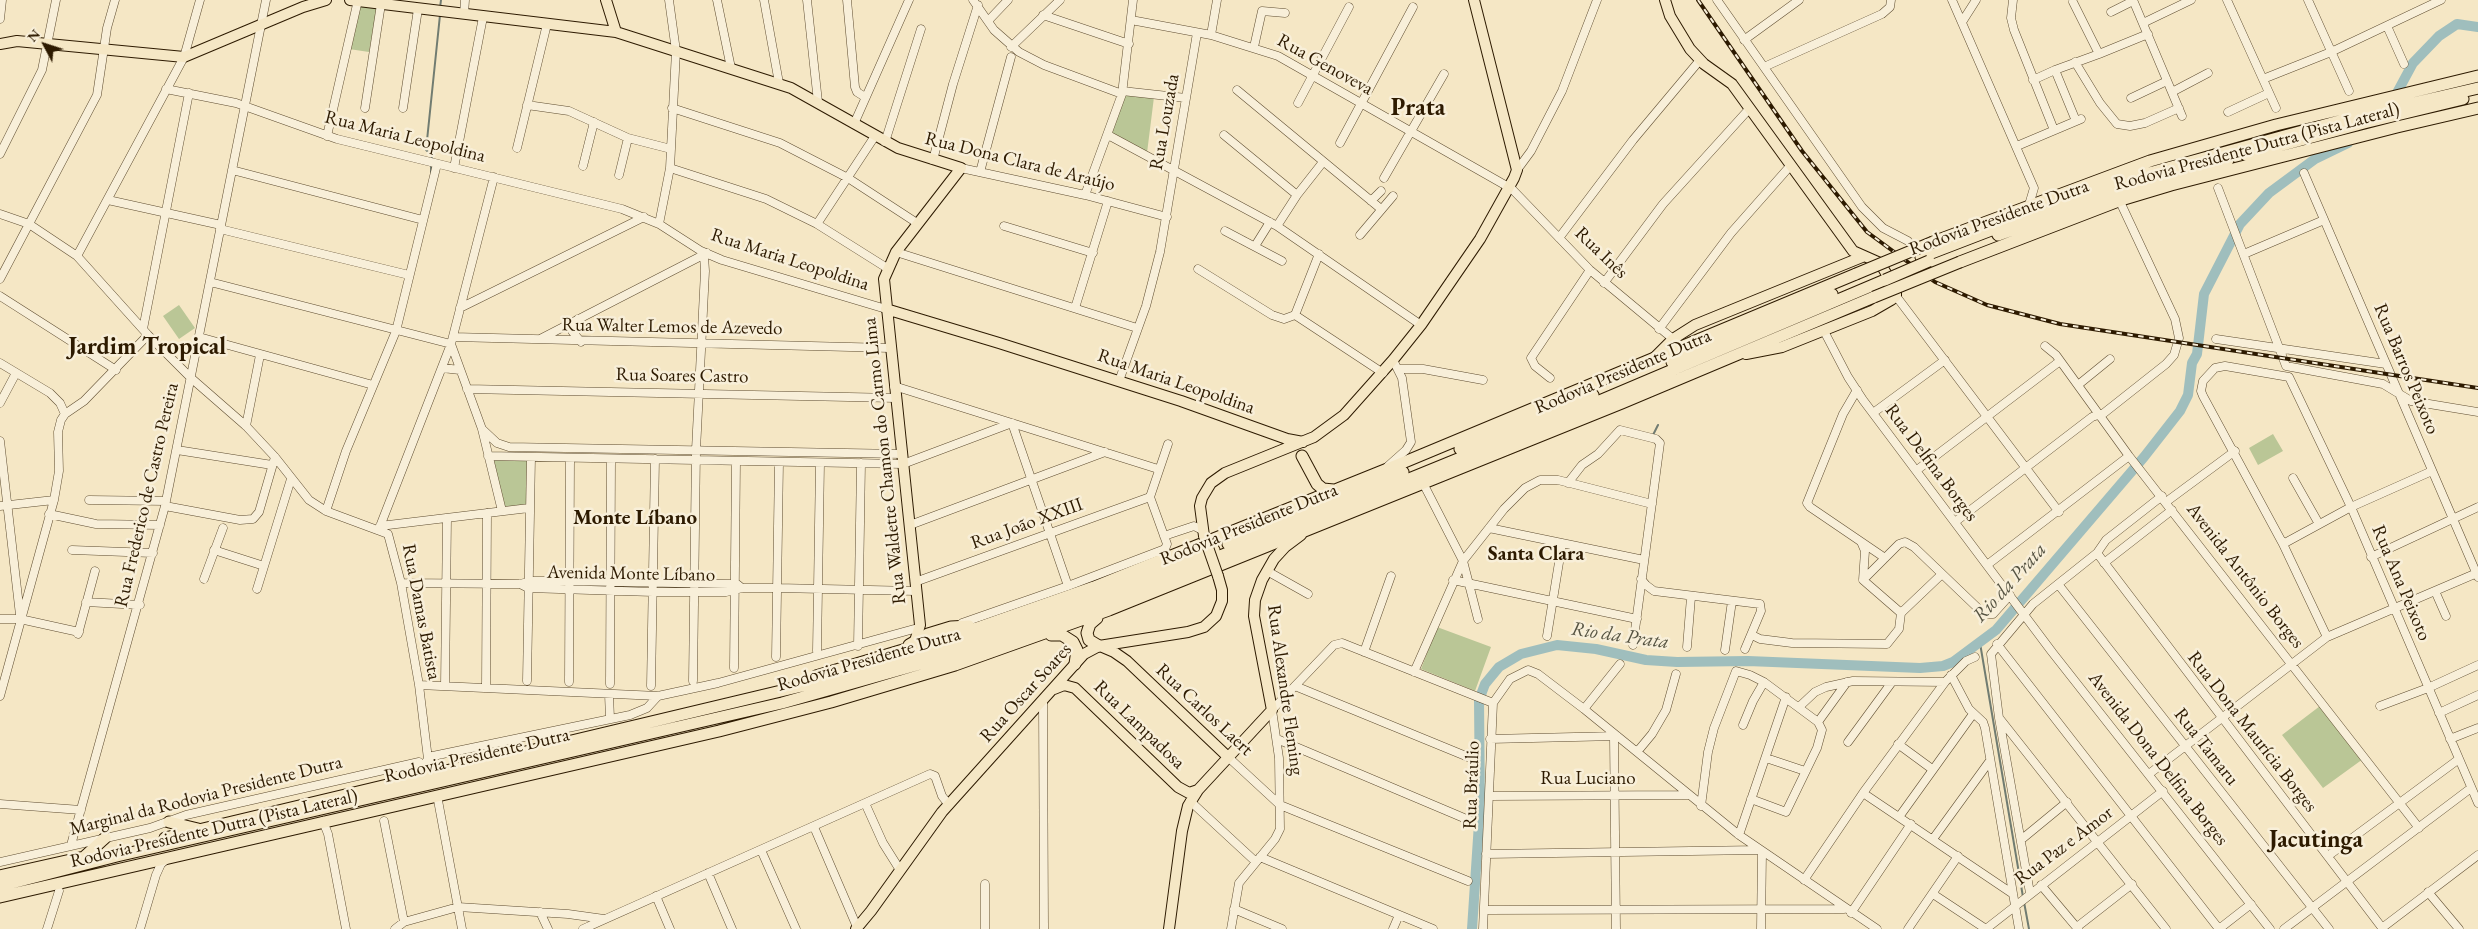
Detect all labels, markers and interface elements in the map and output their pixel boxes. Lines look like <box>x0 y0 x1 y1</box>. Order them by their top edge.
north arrow <box>20 20 70 70</box>
text: N <box>23 25 44 45</box>
street label: Rua Genoveva <box>1273 29 1377 101</box>
street label: Rua Louzada <box>1145 72 1185 172</box>
district label: Prata <box>1391 94 1445 122</box>
street label: Rodovia Presidente Dutra (Pista Lateral) <box>2112 98 2402 196</box>
street label: Rua Maria Leopoldina <box>322 106 488 168</box>
street label: Rua Dona Clara de Araújo <box>923 127 1117 197</box>
street label: Rodovia Presidente Dutra <box>1906 175 2092 261</box>
street label: Rua Inês <box>1570 222 1632 284</box>
street label: Rua Maria Leopoldina <box>708 224 872 296</box>
street label: Rua Barros Peixoto <box>2368 300 2444 438</box>
street label: Rua Walter Lemos de Azevedo <box>561 314 783 340</box>
street label: Rua Waldette Chamon do Carmo Lima <box>859 317 911 605</box>
street label: Rodovia Presidente Dutra <box>1531 324 1715 420</box>
district label: Jardim Tropical <box>68 333 226 361</box>
street label: Rua Maria Leopoldina <box>1094 344 1258 420</box>
street label: Rua Soares Castro <box>615 363 749 389</box>
street label: Rua Frederico de Castro Pereira <box>110 381 184 609</box>
street label: Rua Delfina Borges <box>1879 400 1983 526</box>
street label: Rodovia Presidente Dutra <box>1157 479 1341 571</box>
street label: Rua João XXIII <box>968 493 1086 555</box>
street label: Avenida Antônio Borges <box>2181 499 2309 653</box>
district label: Monte Líbano <box>573 505 697 531</box>
street label: Rua Ana Peixoto <box>2366 522 2436 644</box>
water label: Rio da Prata <box>1968 538 2052 628</box>
street label: Rua Damas Batista <box>397 542 445 682</box>
district label: Santa Clara <box>1488 543 1584 567</box>
street label: Avenida Monte Líbano <box>547 561 715 587</box>
street label: Rua Alexandre Fleming <box>1262 603 1308 777</box>
water label: Rio da Prata <box>1570 617 1670 655</box>
street label: Rodovia Presidente Dutra <box>775 623 963 697</box>
street label: Rua Oscar Soares <box>975 639 1077 747</box>
street label: Rua Dona Maurícia Borges <box>2182 647 2322 817</box>
street label: Rua Carlos Laert <box>1151 659 1257 761</box>
street label: Avenida Dona Delfina Borges <box>2083 668 2233 850</box>
street label: Rua Lampadosa <box>1089 676 1189 774</box>
street label: Rua Tamaru <box>2169 704 2243 790</box>
street label: Rodovia Presidente Dutra <box>382 724 572 788</box>
street label: Rua Bráulio <box>1459 740 1485 830</box>
street label: Marginal da Rodovia Presidente Dutra <box>67 751 345 841</box>
street label: Rua Luciano <box>1540 768 1636 790</box>
street label: Rodovia Presidente Dutra (Pista Lateral) <box>68 785 360 873</box>
street label: Rua Paz e Amor <box>2010 802 2118 890</box>
district label: Jacutinga <box>2269 826 2363 854</box>

